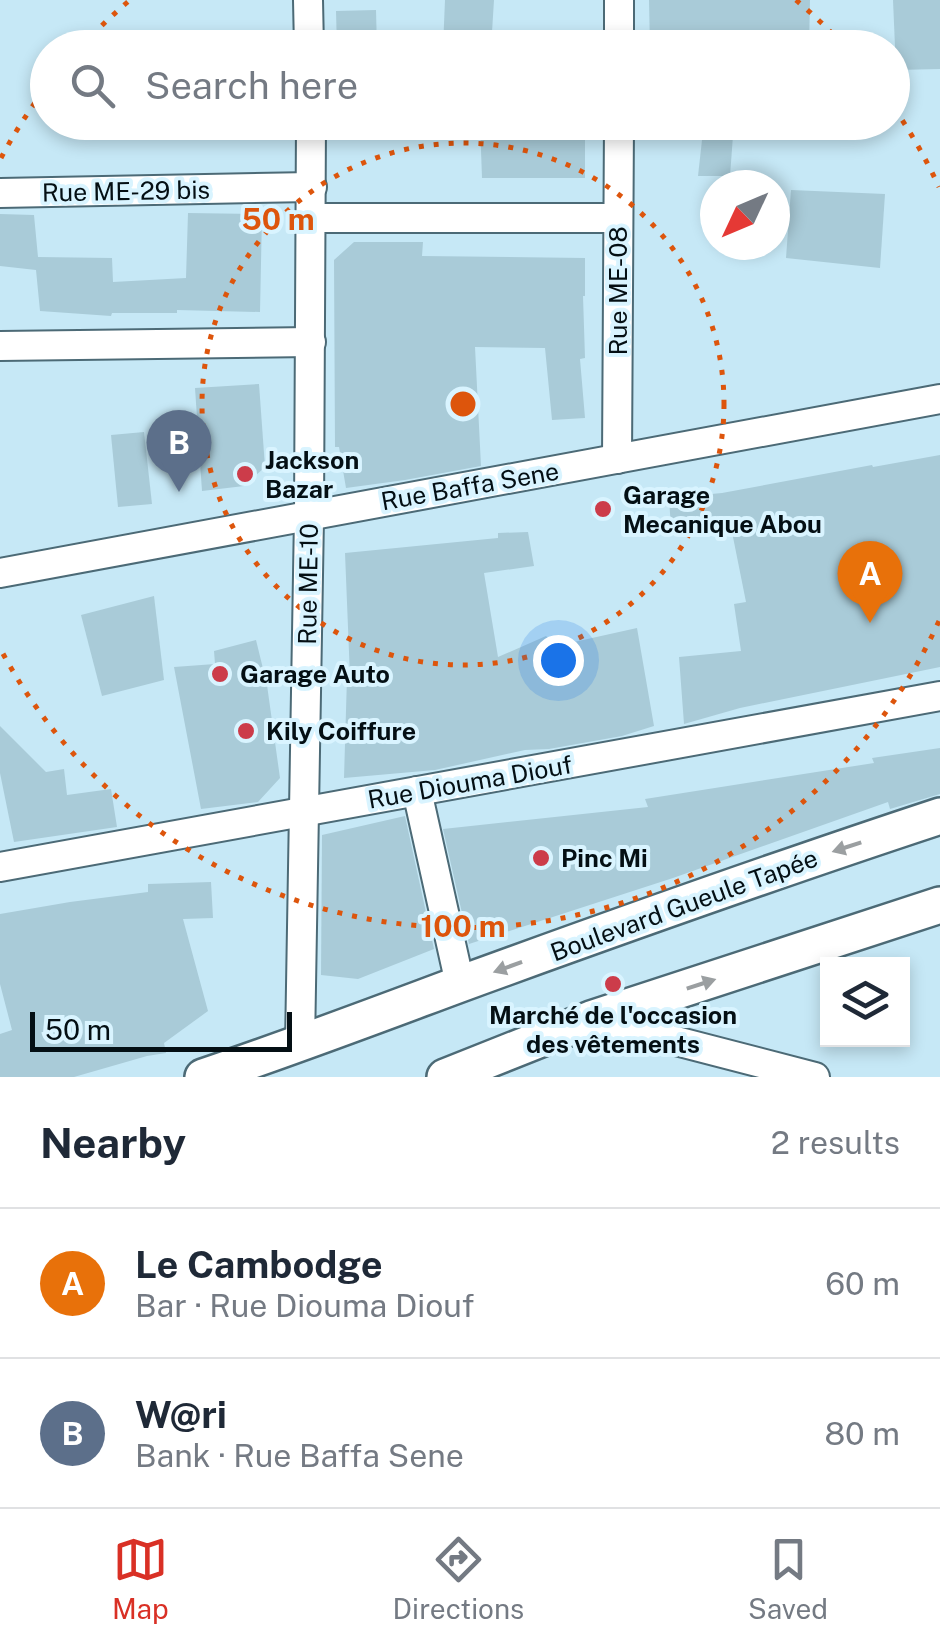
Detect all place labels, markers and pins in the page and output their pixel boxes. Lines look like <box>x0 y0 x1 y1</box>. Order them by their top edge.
centre of rings <box>445 386 481 422</box>
pin: B <box>146 410 212 492</box>
place label: Jackson Bazar <box>265 445 359 504</box>
marker: Jackson Bazar <box>234 463 256 485</box>
place label: Garage Mecanique Abou <box>623 480 822 539</box>
marker: Garage Mecanique Abou <box>592 498 614 520</box>
pin: A <box>838 540 902 623</box>
place label: Garage Auto <box>240 659 390 689</box>
marker: Garage Auto <box>209 663 231 685</box>
place label: Kily Coiffure <box>266 716 416 746</box>
marker: Kily Coiffure <box>235 720 257 742</box>
place label: Pinc Mi <box>561 843 648 873</box>
marker: Pinc Mi <box>530 847 552 869</box>
marker: Marché de l'occasion des vêtements <box>602 973 624 995</box>
place label: Marché de l'occasion des vêtements <box>489 1000 737 1059</box>

